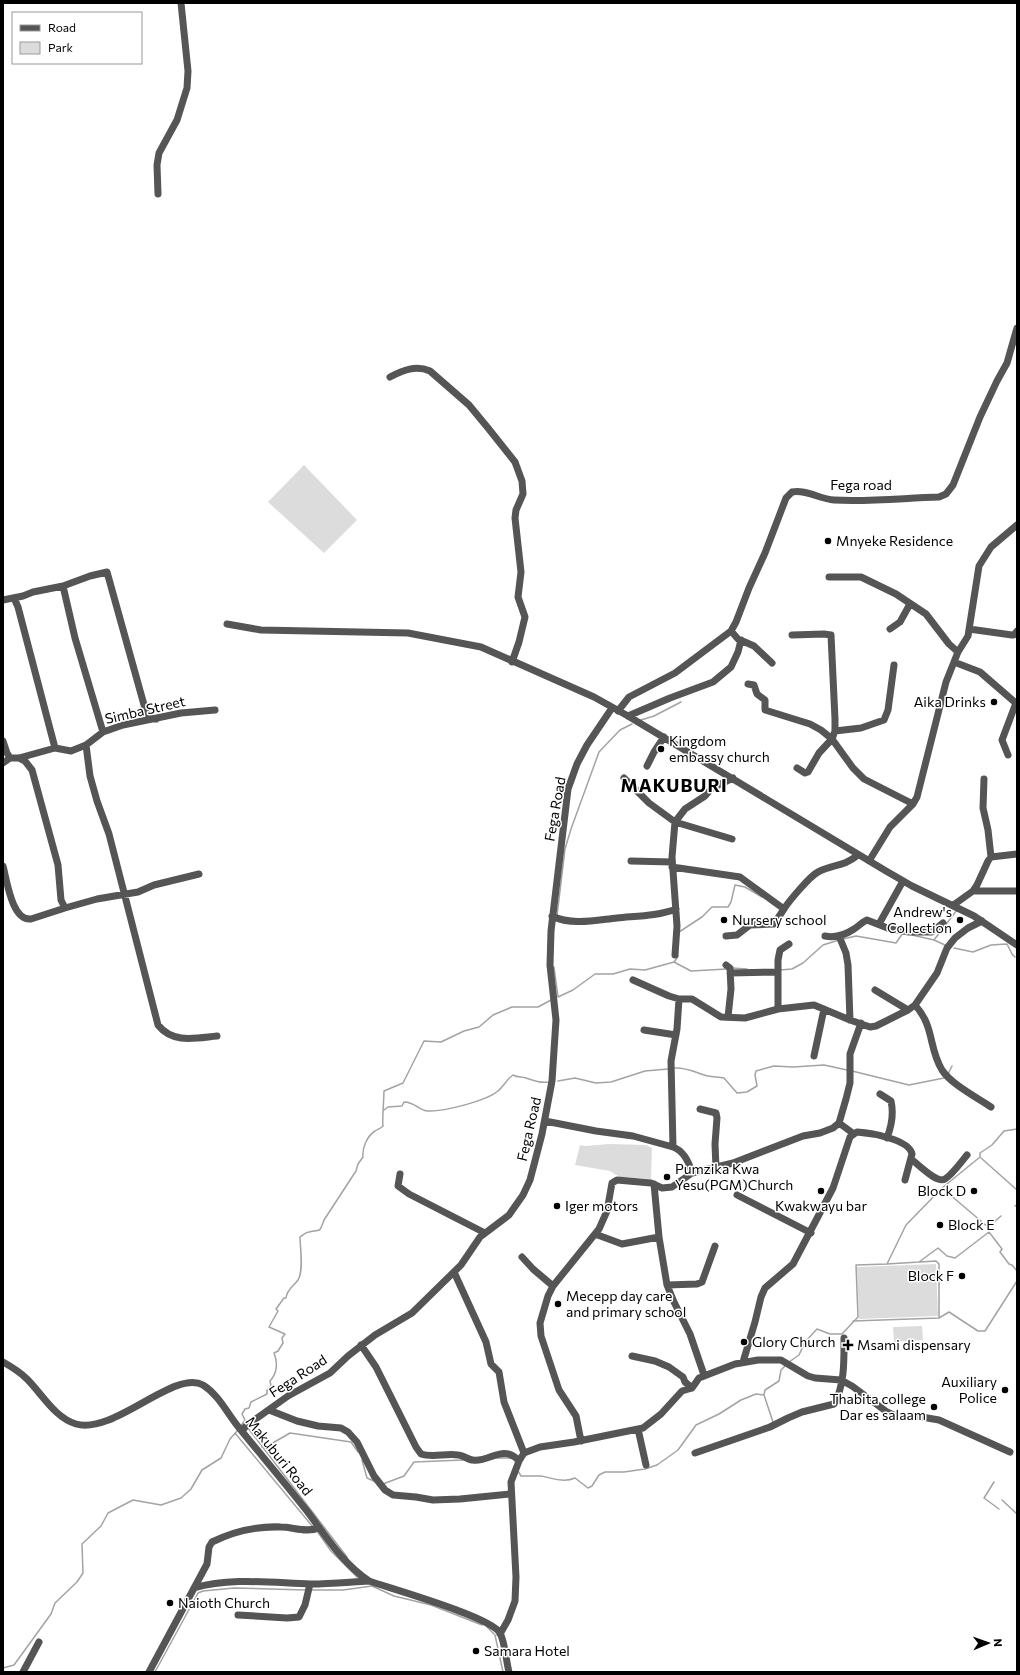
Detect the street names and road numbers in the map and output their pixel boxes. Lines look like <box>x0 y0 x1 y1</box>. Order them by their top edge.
street label: Fega road <box>830 476 892 493</box>
street label: Simba Street <box>103 692 187 727</box>
street label: Fega Road <box>540 775 569 843</box>
street label: Fega Road <box>513 1095 544 1163</box>
street label: Fega Road <box>266 1351 330 1400</box>
street label: Makuburi Road <box>242 1413 316 1499</box>

